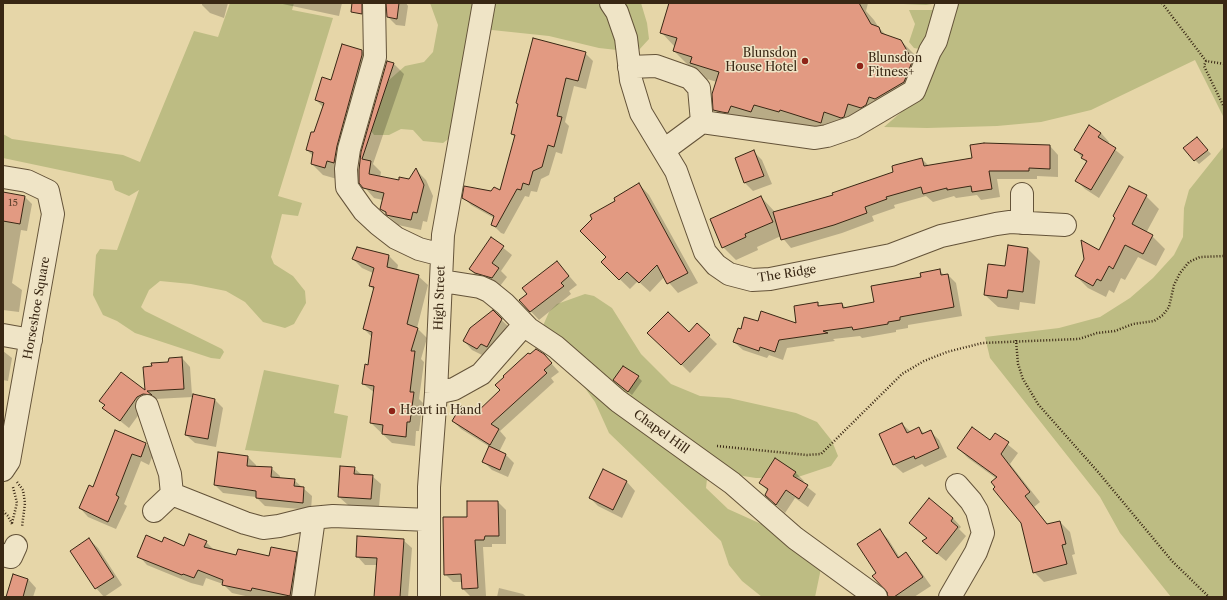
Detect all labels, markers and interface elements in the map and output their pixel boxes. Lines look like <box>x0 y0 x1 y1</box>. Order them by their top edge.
place label: Blunsdon House Hotel <box>725 47 797 75</box>
place label: Blunsdon Fitness+ <box>868 52 922 80</box>
marker: Blunsdon House Hotel <box>800 56 810 66</box>
marker: Blunsdon Fitness+ <box>855 61 865 71</box>
house number: 15 <box>8 197 18 209</box>
street label: Horseshoe Square <box>21 255 53 361</box>
street label: The Ridge <box>757 262 817 286</box>
street label: High Street <box>432 265 448 331</box>
place label: Heart in Hand <box>400 404 481 418</box>
marker: Heart in Hand <box>387 406 397 416</box>
street label: Chapel Hill <box>630 407 692 457</box>

